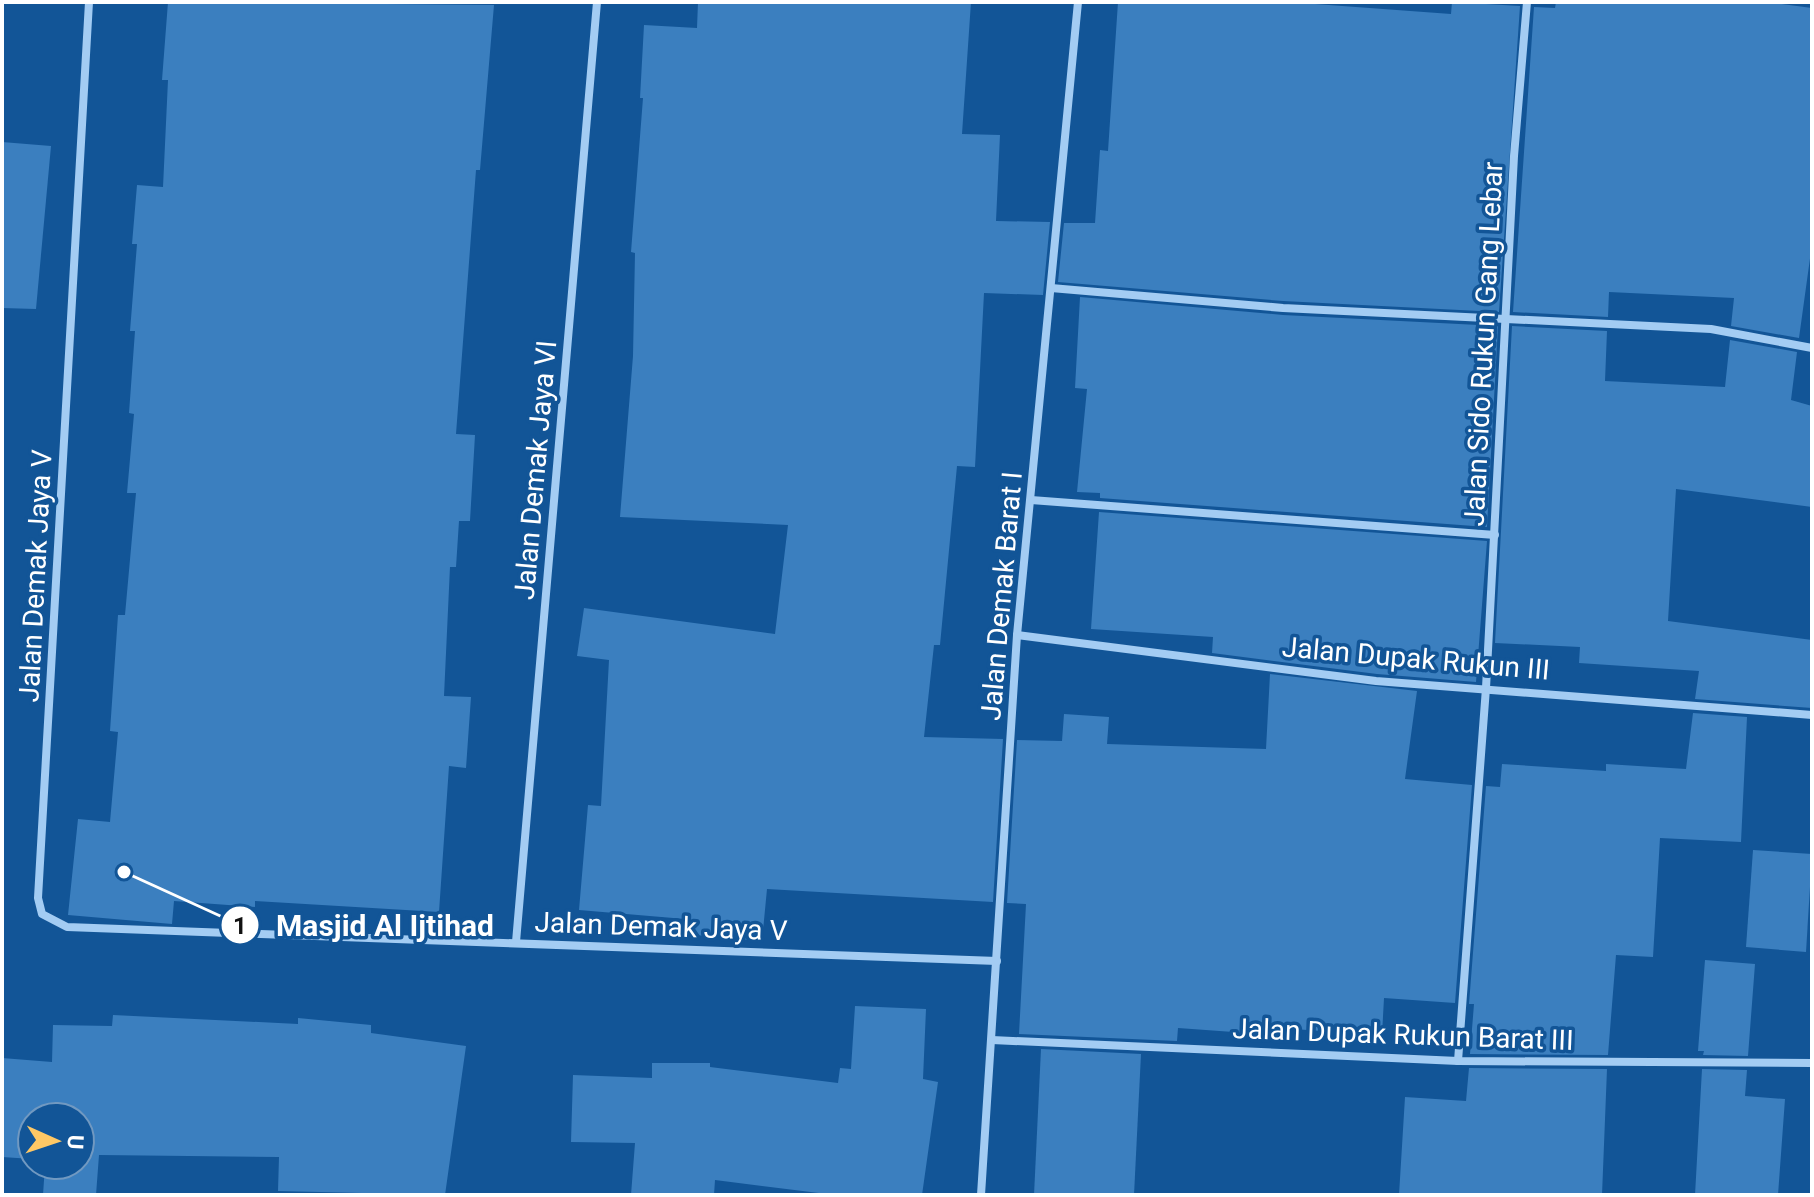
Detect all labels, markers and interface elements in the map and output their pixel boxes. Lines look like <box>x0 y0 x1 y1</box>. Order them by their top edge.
street label: Jalan Sido Rukun Gang Lebar <box>1457 161 1510 527</box>
street label: Jalan Demak Jaya VI <box>508 339 563 601</box>
street label: Jalan Demak Jaya V <box>12 449 59 703</box>
street label: Jalan Demak Barat I <box>974 470 1029 722</box>
street label: Jalan Dupak Rukun III <box>1281 630 1551 687</box>
callout: Masjid Al Ijtihad <box>220 898 510 952</box>
street label: Jalan Demak Jaya V <box>534 906 788 947</box>
text: Masjid Al Ijtihad <box>276 908 494 943</box>
text: 1 <box>233 912 247 940</box>
street label: Jalan Dupak Rukun Barat III <box>1232 1012 1574 1057</box>
north arrow <box>16 1101 96 1181</box>
text: U <box>63 1134 88 1150</box>

